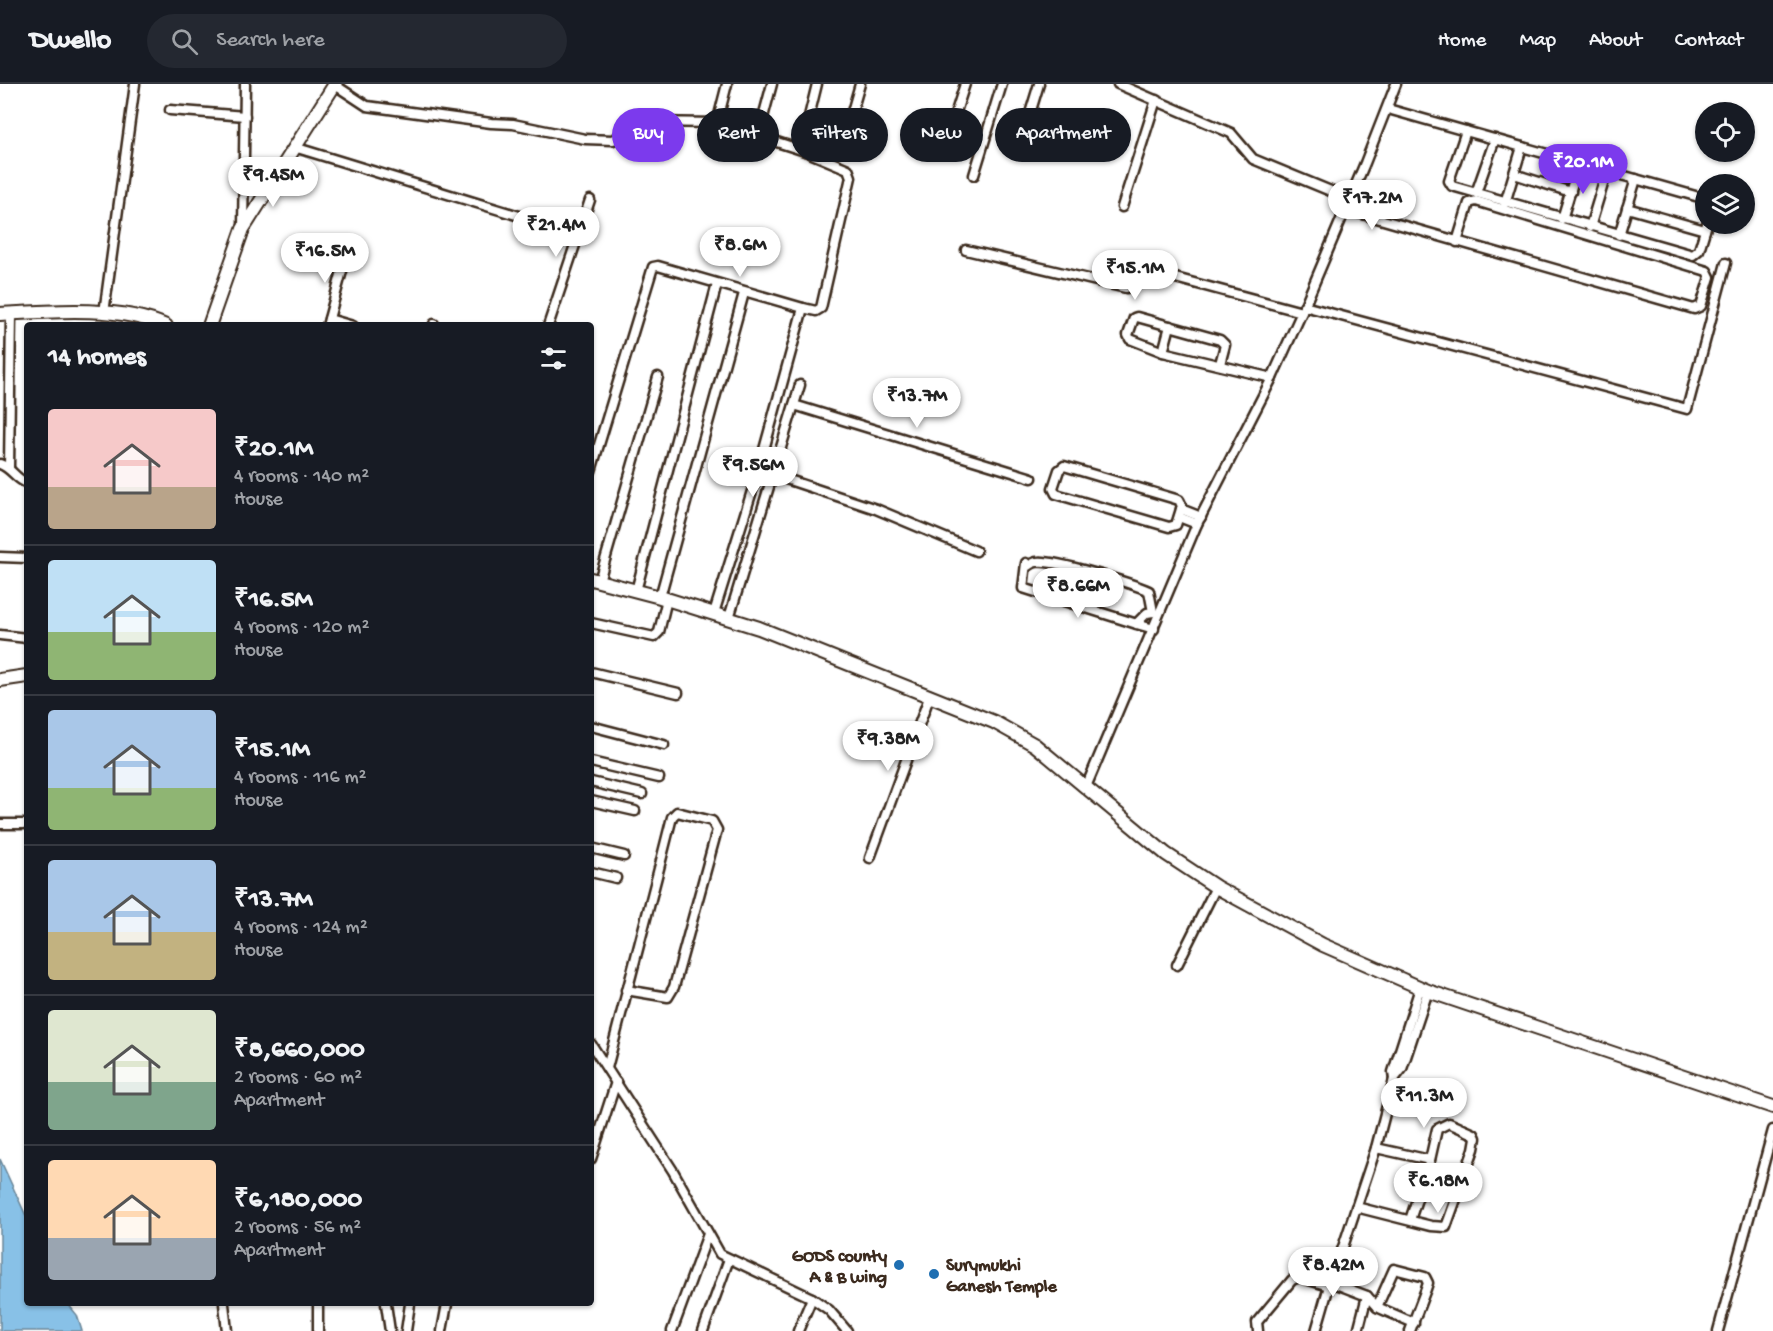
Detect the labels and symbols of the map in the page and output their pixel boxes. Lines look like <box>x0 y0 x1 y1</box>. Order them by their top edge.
pin: ₹20.1M <box>1534 144 1632 195</box>
pin: ₹9.45M <box>224 157 322 208</box>
pin: ₹17.2M <box>1323 180 1421 231</box>
pin: ₹21.4M <box>507 207 605 258</box>
pin: ₹8.6M <box>698 227 782 278</box>
pin: ₹16.5M <box>276 233 374 284</box>
pin: ₹15.1M <box>1086 250 1184 301</box>
pin: ₹13.7M <box>868 378 966 429</box>
pin: ₹9.56M <box>704 447 802 498</box>
pin: ₹8.66M <box>1029 568 1127 619</box>
pin: ₹9.38M <box>839 721 937 772</box>
pin: ₹11.3M <box>1375 1078 1473 1129</box>
pin: ₹6.18M <box>1389 1163 1487 1214</box>
place label: GODS county A & B wing <box>792 1247 887 1289</box>
pin: ₹8.42M <box>1284 1247 1382 1298</box>
place label: Surymukhi Ganesh Temple <box>946 1256 1058 1298</box>
marker: GODS county A & B wing <box>892 1258 906 1272</box>
marker: Surymukhi Ganesh Temple <box>927 1267 941 1281</box>

